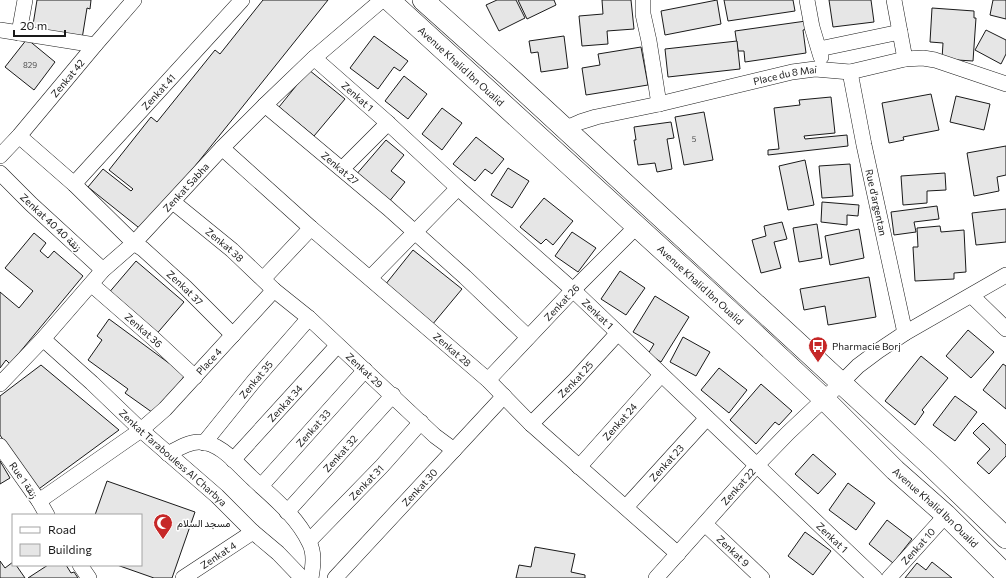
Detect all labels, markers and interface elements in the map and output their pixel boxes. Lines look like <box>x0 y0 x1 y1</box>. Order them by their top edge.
scale bar <box>14 12 65 38</box>
text: 20 m <box>20 18 47 32</box>
street label: Avenue Khalid Ibn Oualid <box>416 24 507 108</box>
street label: Zenkat 42 <box>48 56 87 100</box>
house number: 829 <box>23 60 37 70</box>
street label: Place du 8 Mai <box>752 63 817 87</box>
street label: Zenkat 41 <box>139 71 178 112</box>
street label: Zenkat 1 <box>339 79 376 114</box>
house number: 5 <box>692 134 697 144</box>
street label: Zenkat 27 <box>319 149 361 187</box>
street label: Zenkat Sabha <box>160 160 211 214</box>
street label: Rue d'argentan <box>863 168 890 237</box>
street label: Zenkat 40 زنقة 40 <box>17 191 84 254</box>
street label: Zenkat 38 <box>203 225 246 264</box>
street label: Avenue Khalid Ibn Oualid <box>655 242 746 327</box>
street label: Zenkat 37 <box>164 268 206 308</box>
street label: Zenkat 26 <box>541 281 582 323</box>
street label: Zenkat 1 <box>580 296 616 331</box>
street label: Zenkat 36 <box>122 310 165 350</box>
street label: Zenkat 28 <box>431 330 474 369</box>
bus stop icon: Pharmacie Borj <box>807 335 829 363</box>
place label: Pharmacie Borj <box>832 340 901 352</box>
street label: Place 4 <box>193 345 224 377</box>
street label: Zenkat 29 <box>344 350 385 390</box>
street label: Zenkat 35 <box>236 358 275 401</box>
street label: Zenkat 25 <box>555 358 596 400</box>
street label: Zenkat 34 <box>265 382 305 424</box>
street label: Zenkat 24 <box>600 400 639 443</box>
street label: Zenkat Tarabouless Al Charbya <box>117 406 229 508</box>
street label: Zenkat 33 <box>293 407 333 449</box>
street label: Zenkat 32 <box>320 432 360 474</box>
street label: Zenkat 23 <box>647 441 686 484</box>
street label: Rue 1 زنقة <box>6 460 41 501</box>
street label: Zenkat 31 <box>346 462 386 502</box>
street label: Zenkat 22 <box>718 465 758 507</box>
street label: Avenue Khalid Ibn Oualid <box>890 465 981 550</box>
street label: Zenkat 30 <box>399 466 440 508</box>
mosque icon: مسجد السلام <box>152 512 174 540</box>
legend <box>12 514 142 566</box>
place label: مسجد السلام <box>177 517 230 530</box>
street label: Zenkat 1 <box>814 520 850 555</box>
text: Road <box>48 522 76 536</box>
street label: Zenkat 10 <box>898 525 937 567</box>
street label: Zenkat 9 <box>714 533 752 569</box>
street label: Zenkat 4 <box>198 539 238 571</box>
text: Building <box>48 542 92 556</box>

